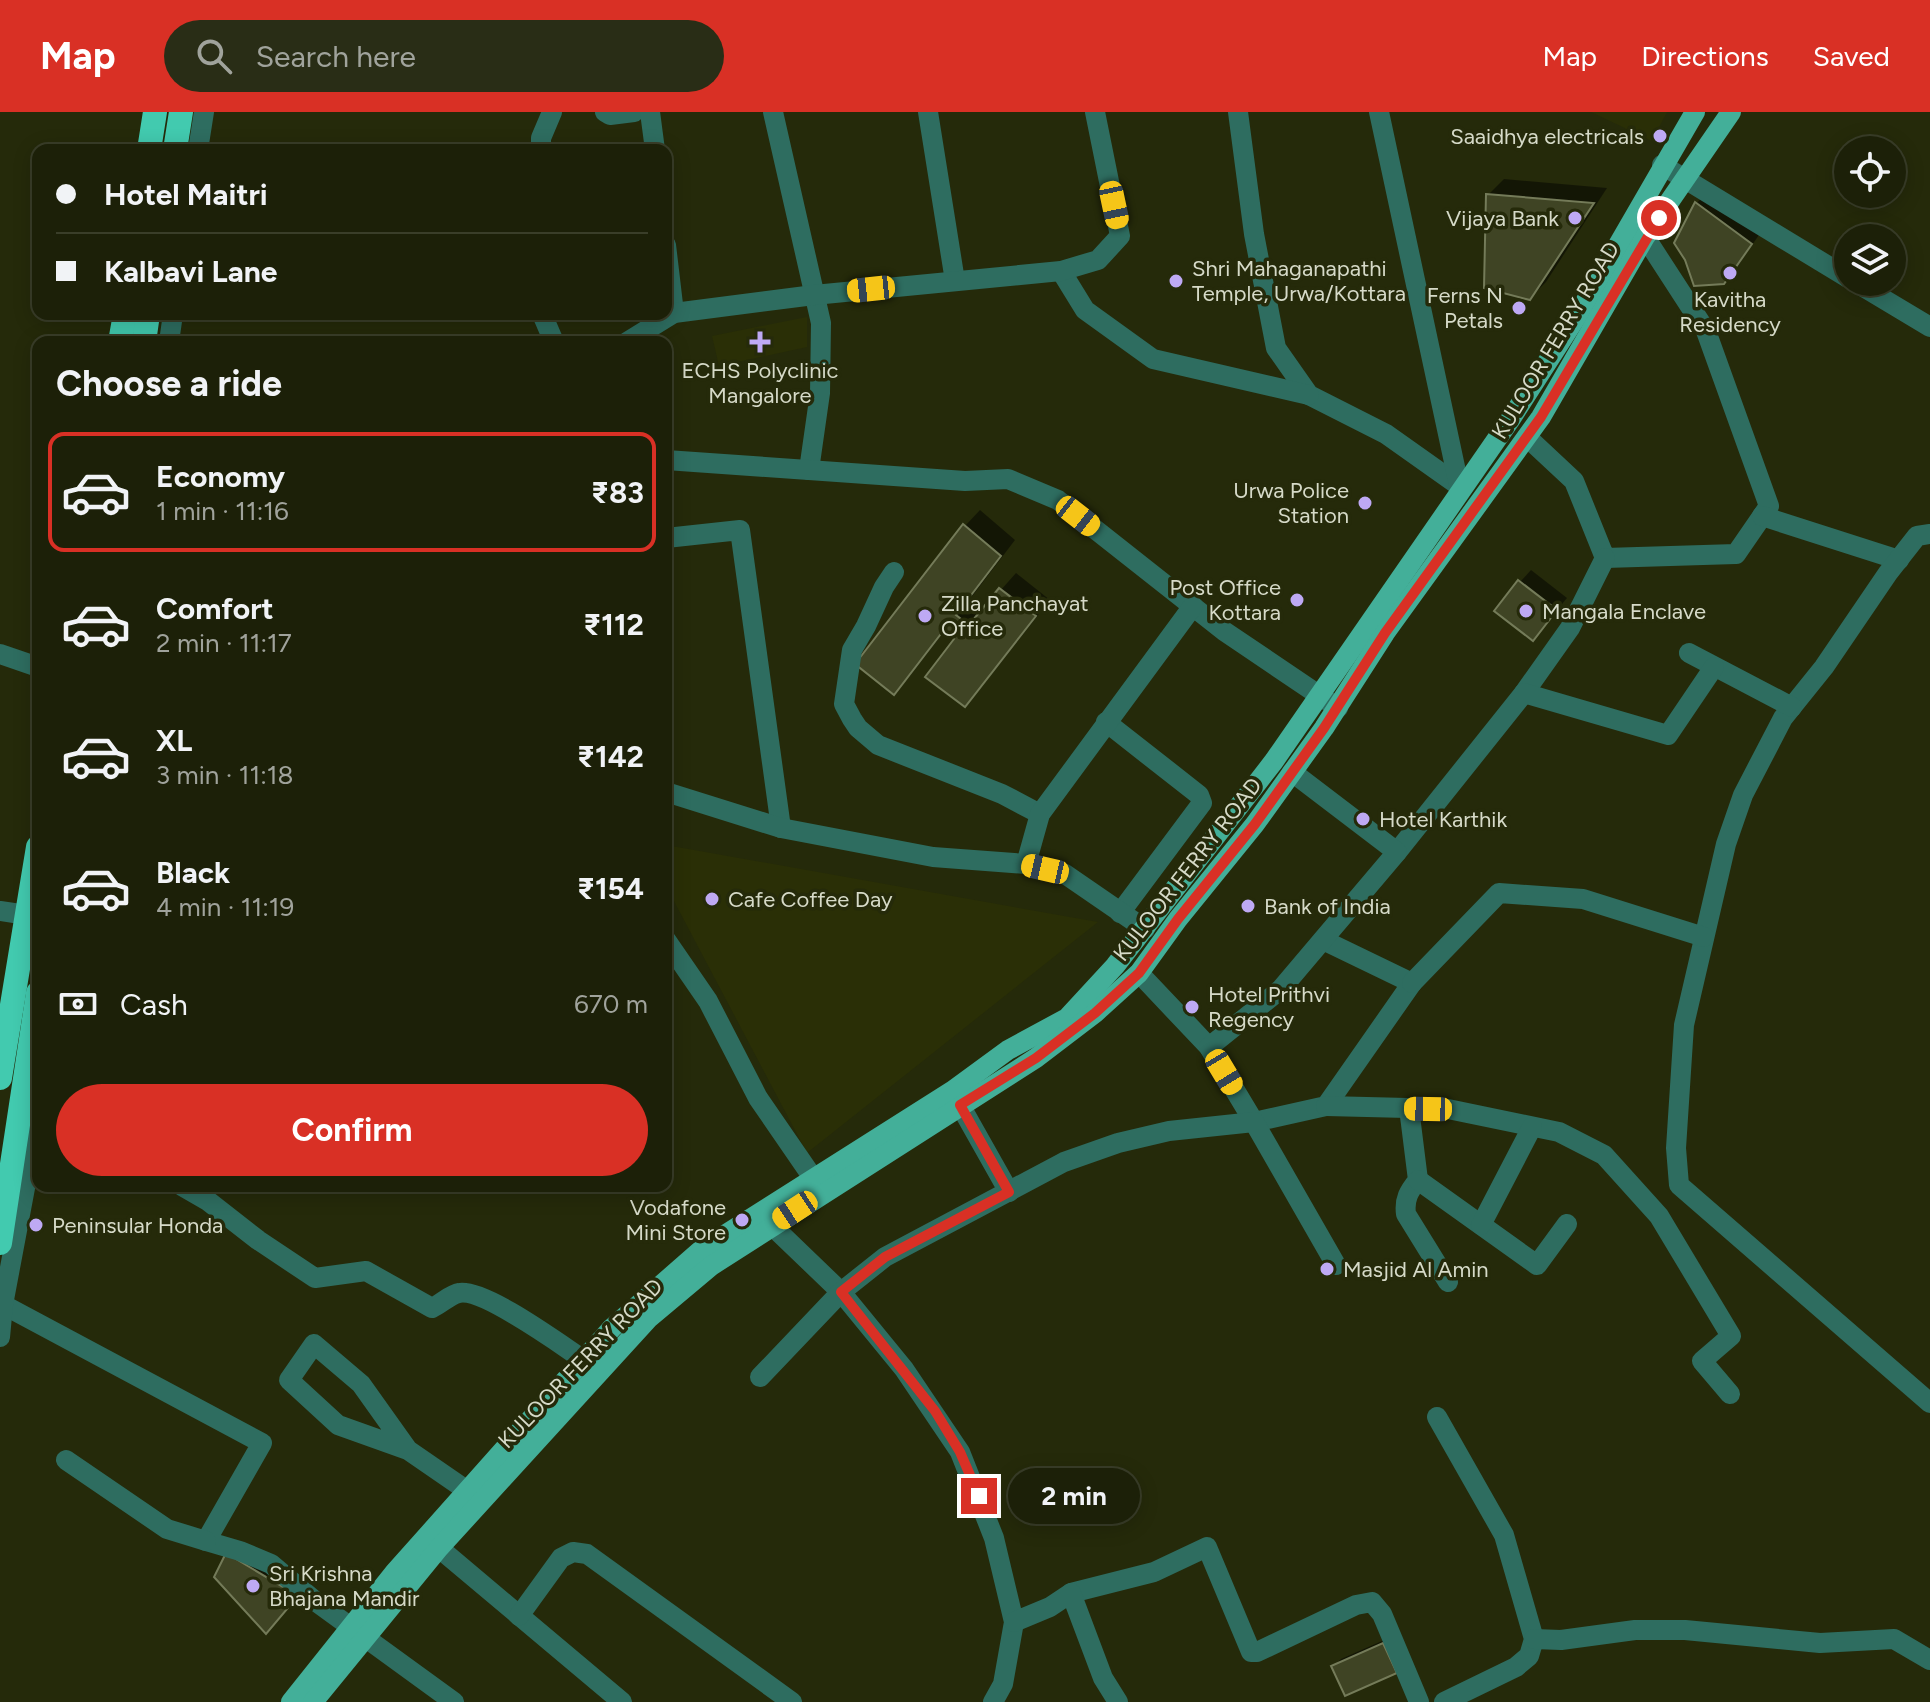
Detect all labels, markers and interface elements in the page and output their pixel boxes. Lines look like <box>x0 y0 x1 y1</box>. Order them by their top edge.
search box <box>164 20 724 92</box>
text: Map <box>40 33 116 79</box>
icon: search <box>192 34 236 78</box>
text: Search here <box>256 38 416 75</box>
text: Map <box>1543 39 1597 73</box>
text: Directions <box>1641 39 1769 73</box>
text: Saved <box>1813 39 1890 73</box>
place label: Saaidhya electricals <box>1450 123 1644 150</box>
marker: Saaidhya electricals <box>1651 127 1669 145</box>
map controls <box>1834 136 1906 296</box>
button: locate <box>1834 136 1906 208</box>
text: Hotel Maitri <box>104 176 268 213</box>
car <box>1097 179 1131 231</box>
route start <box>1641 200 1677 236</box>
place label: Vijaya Bank <box>1446 205 1559 232</box>
marker: Vijaya Bank <box>1566 209 1584 227</box>
button: layers <box>1834 224 1906 296</box>
street label: KULOOR FERRY ROAD <box>1486 237 1625 444</box>
text: Kalbavi Lane <box>104 253 277 290</box>
place label: Shri Mahaganapathi Temple, Urwa/Kottara <box>1192 255 1406 307</box>
marker: Kavitha Residency <box>1721 264 1739 282</box>
marker: Shri Mahaganapathi Temple, Urwa/Kottara <box>1167 272 1185 290</box>
car <box>846 275 896 303</box>
place label: Ferns N Petals <box>1427 282 1503 334</box>
place label: Kavitha Residency <box>1679 286 1781 338</box>
marker: Ferns N Petals <box>1510 299 1528 317</box>
marker: ECHS Polyclinic Mangalore <box>749 331 771 353</box>
place label: ECHS Polyclinic Mangalore <box>682 357 839 409</box>
text: Choose a ride <box>56 362 282 405</box>
icon: car <box>60 456 132 528</box>
text: Economy <box>156 458 285 495</box>
text: ₹83 <box>591 474 644 511</box>
place label: Urwa Police Station <box>1233 477 1349 529</box>
car <box>1052 492 1104 540</box>
marker: Urwa Police Station <box>1356 494 1374 512</box>
text: 1 min · 11:16 <box>156 495 289 527</box>
place label: Post Office Kottara <box>1169 574 1281 626</box>
icon: car <box>60 588 132 660</box>
text: Comfort <box>156 590 274 627</box>
place label: Zilla Panchayat Office <box>941 590 1089 642</box>
marker: Post Office Kottara <box>1288 591 1306 609</box>
place label: Mangala Enclave <box>1542 598 1706 625</box>
marker: Mangala Enclave <box>1517 602 1535 620</box>
text: ₹112 <box>583 606 644 643</box>
marker: Zilla Panchayat Office <box>916 607 934 625</box>
text: 2 min · 11:17 <box>156 627 292 659</box>
icon: car <box>60 720 132 792</box>
text: XL <box>156 722 192 759</box>
text: ₹142 <box>577 738 644 775</box>
text: 3 min · 11:18 <box>156 759 293 791</box>
street label: KULOOR FERRY ROAD <box>1107 772 1267 966</box>
place label: Hotel Karthik <box>1379 806 1507 833</box>
marker: Hotel Karthik <box>1354 810 1372 828</box>
icon: car <box>60 852 132 924</box>
car <box>1019 852 1071 886</box>
text: Black <box>156 854 230 891</box>
text: ₹154 <box>577 870 644 907</box>
place label: Cafe Coffee Day <box>728 886 893 913</box>
marker: Cafe Coffee Day <box>703 890 721 908</box>
text: 4 min · 11:19 <box>156 891 294 923</box>
place label: Bank of India <box>1264 893 1391 920</box>
marker: Bank of India <box>1239 897 1257 915</box>
place label: Hotel Prithvi Regency <box>1208 981 1330 1033</box>
icon: cash <box>56 982 100 1026</box>
text: Cash <box>120 986 188 1023</box>
text: 670 m <box>574 988 648 1020</box>
marker: Hotel Prithvi Regency <box>1183 998 1201 1016</box>
car <box>1201 1045 1247 1099</box>
button: Confirm <box>56 1084 648 1176</box>
car <box>1404 1097 1452 1121</box>
car <box>768 1187 822 1233</box>
place label: Vodafone Mini Store <box>625 1194 726 1246</box>
marker: Vodafone Mini Store <box>733 1211 751 1229</box>
place label: Peninsular Honda <box>52 1212 223 1239</box>
marker: Peninsular Honda <box>27 1216 45 1234</box>
place label: Masjid Al Amin <box>1343 1256 1489 1283</box>
marker: Masjid Al Amin <box>1318 1260 1336 1278</box>
street label: KULOOR FERRY ROAD <box>492 1273 668 1454</box>
callout: 2 min <box>1007 1468 1139 1524</box>
route end <box>961 1478 997 1514</box>
text: 2 min <box>1041 1480 1107 1512</box>
place label: Sri Krishna Bhajana Mandir <box>269 1560 420 1612</box>
marker: Sri Krishna Bhajana Mandir <box>244 1577 262 1595</box>

